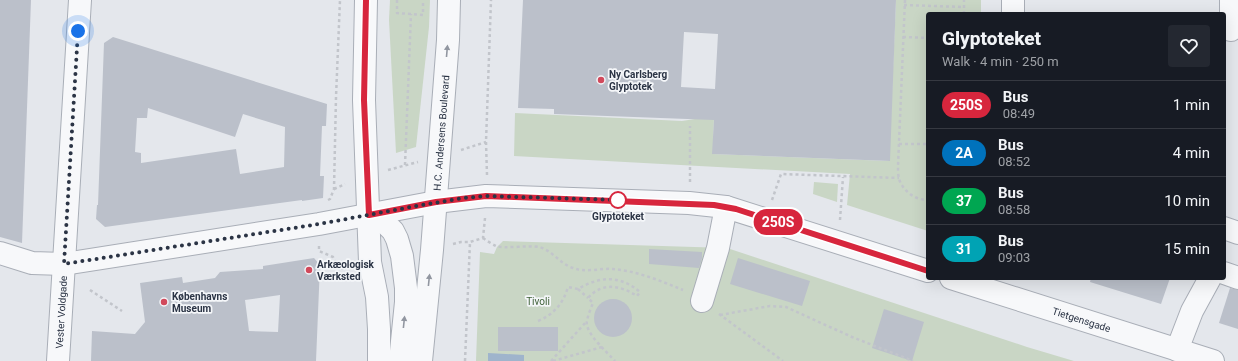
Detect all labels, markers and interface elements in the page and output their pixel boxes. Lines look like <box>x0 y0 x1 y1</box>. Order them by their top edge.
your location <box>68 21 88 41</box>
button: heart <box>1168 25 1210 67</box>
text: Glyptoteket <box>942 27 1041 50</box>
one-way arrow <box>443 45 450 57</box>
text: Walk · 4 min · 250 m <box>942 54 1059 69</box>
place label: Ny Carlsberg Glyptotek <box>609 69 668 92</box>
street label: H.C. Andersens Boulevard <box>431 75 451 191</box>
marker: Ny Carlsberg Glyptotek <box>596 75 606 85</box>
text: Bus <box>1003 88 1028 106</box>
text: 1 min <box>1173 96 1210 114</box>
text: 250S <box>950 97 983 113</box>
text: 08:49 <box>1003 106 1035 121</box>
text: Bus <box>998 136 1024 154</box>
text: 4 min <box>1173 144 1210 162</box>
text: 2A <box>955 145 973 161</box>
text: 08:52 <box>998 154 1030 169</box>
text: Bus <box>998 184 1024 202</box>
marker: Glyptoteket <box>609 191 627 209</box>
text: 10 min <box>1164 192 1210 210</box>
text: 37 <box>956 193 972 209</box>
text: 08:58 <box>998 202 1030 217</box>
line badge: 250S <box>750 209 806 235</box>
place label: Glyptoteket <box>592 211 645 222</box>
text: 250S <box>762 214 794 230</box>
text: Bus <box>998 232 1024 250</box>
text: 15 min <box>1164 240 1210 258</box>
text: 31 <box>956 241 972 257</box>
text: 09:03 <box>998 250 1030 265</box>
place label: Arkæologisk Værksted <box>317 259 375 282</box>
marker: Arkæologisk Værksted <box>304 265 314 275</box>
one-way arrow <box>426 274 432 286</box>
street label: Vester Voldgade <box>53 275 69 349</box>
place label: Københavns Museum <box>172 291 227 314</box>
park label: Tivoli <box>526 296 550 307</box>
marker: Københavns Museum <box>159 297 169 307</box>
street label: Tietgensgade <box>1051 305 1112 334</box>
one-way arrow <box>401 316 407 328</box>

